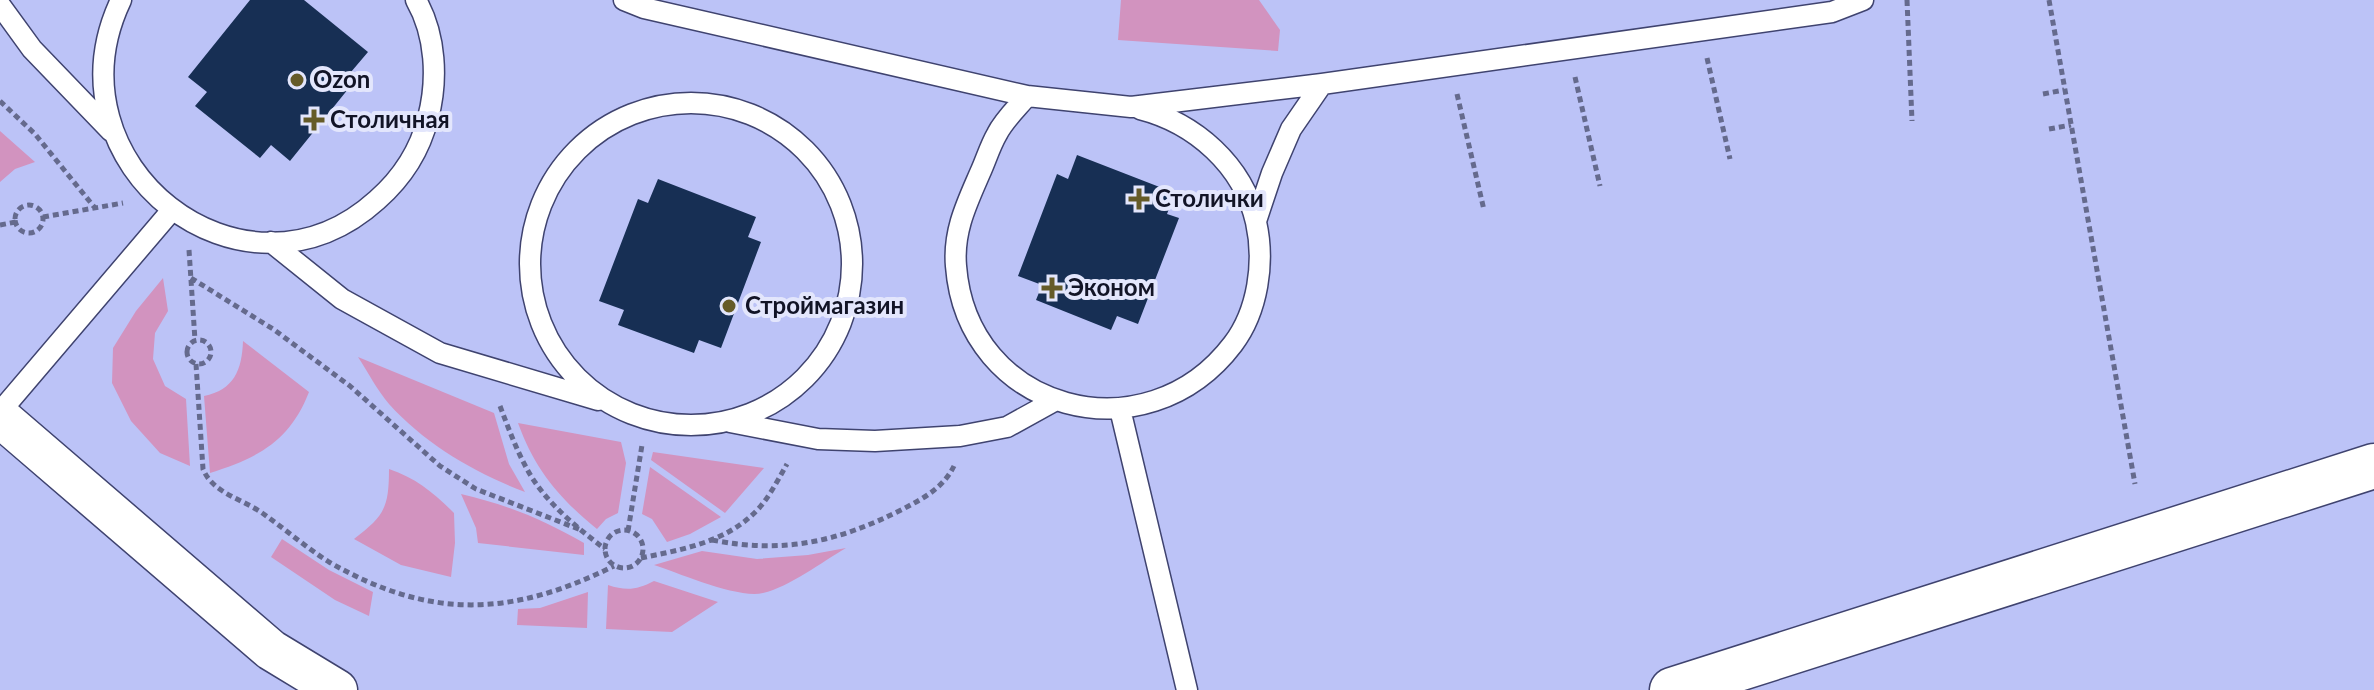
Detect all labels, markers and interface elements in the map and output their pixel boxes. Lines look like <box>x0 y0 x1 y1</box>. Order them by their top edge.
place label: Ozon <box>313 64 370 93</box>
marker: Ozon <box>288 71 306 89</box>
place label: Столичная <box>330 104 450 133</box>
marker: Столичная <box>305 111 323 129</box>
place label: Столички <box>1155 183 1264 212</box>
marker: Столички <box>1130 190 1148 208</box>
place label: Эконом <box>1068 272 1155 301</box>
marker: Эконом <box>1043 279 1061 297</box>
place label: Строймагазин <box>745 290 904 319</box>
marker: Строймагазин <box>720 297 738 315</box>

